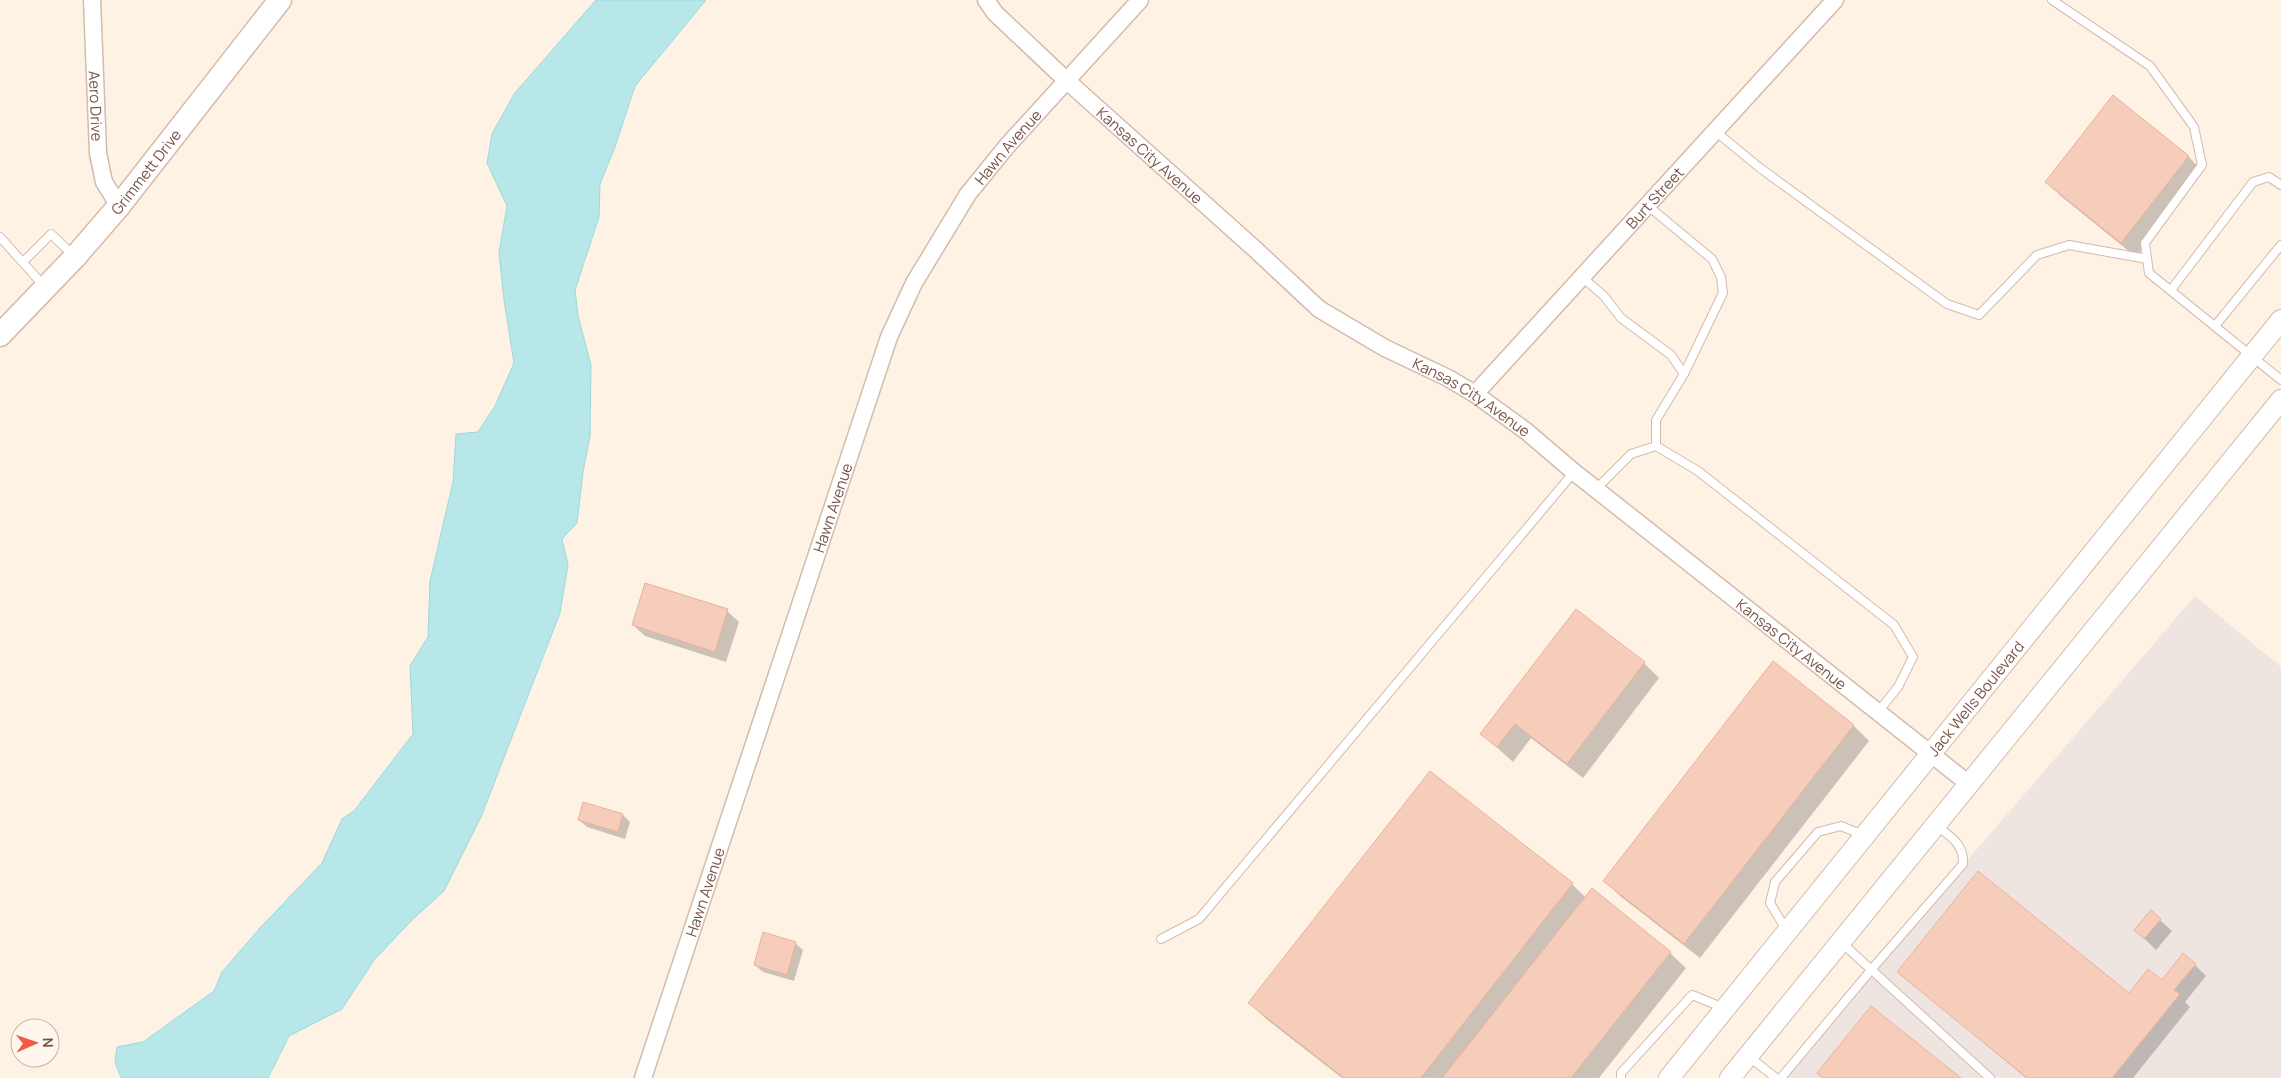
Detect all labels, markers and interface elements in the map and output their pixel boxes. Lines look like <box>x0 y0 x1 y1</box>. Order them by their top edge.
street label: Aero Drive <box>84 70 108 142</box>
street label: Kansas City Avenue <box>1092 102 1208 208</box>
street label: Hawn Avenue <box>969 104 1046 189</box>
street label: Grimmett Drive <box>106 125 186 219</box>
street label: Burt Street <box>1621 162 1688 233</box>
street label: Kansas City Avenue <box>1409 352 1535 442</box>
street label: Hawn Avenue <box>808 460 857 555</box>
street label: Kansas City Avenue <box>1732 594 1852 694</box>
street label: Jack Wells Boulevard <box>1923 636 2029 760</box>
street label: Hawn Avenue <box>680 844 729 940</box>
north arrow <box>10 1018 60 1068</box>
text: N <box>39 1037 58 1048</box>

